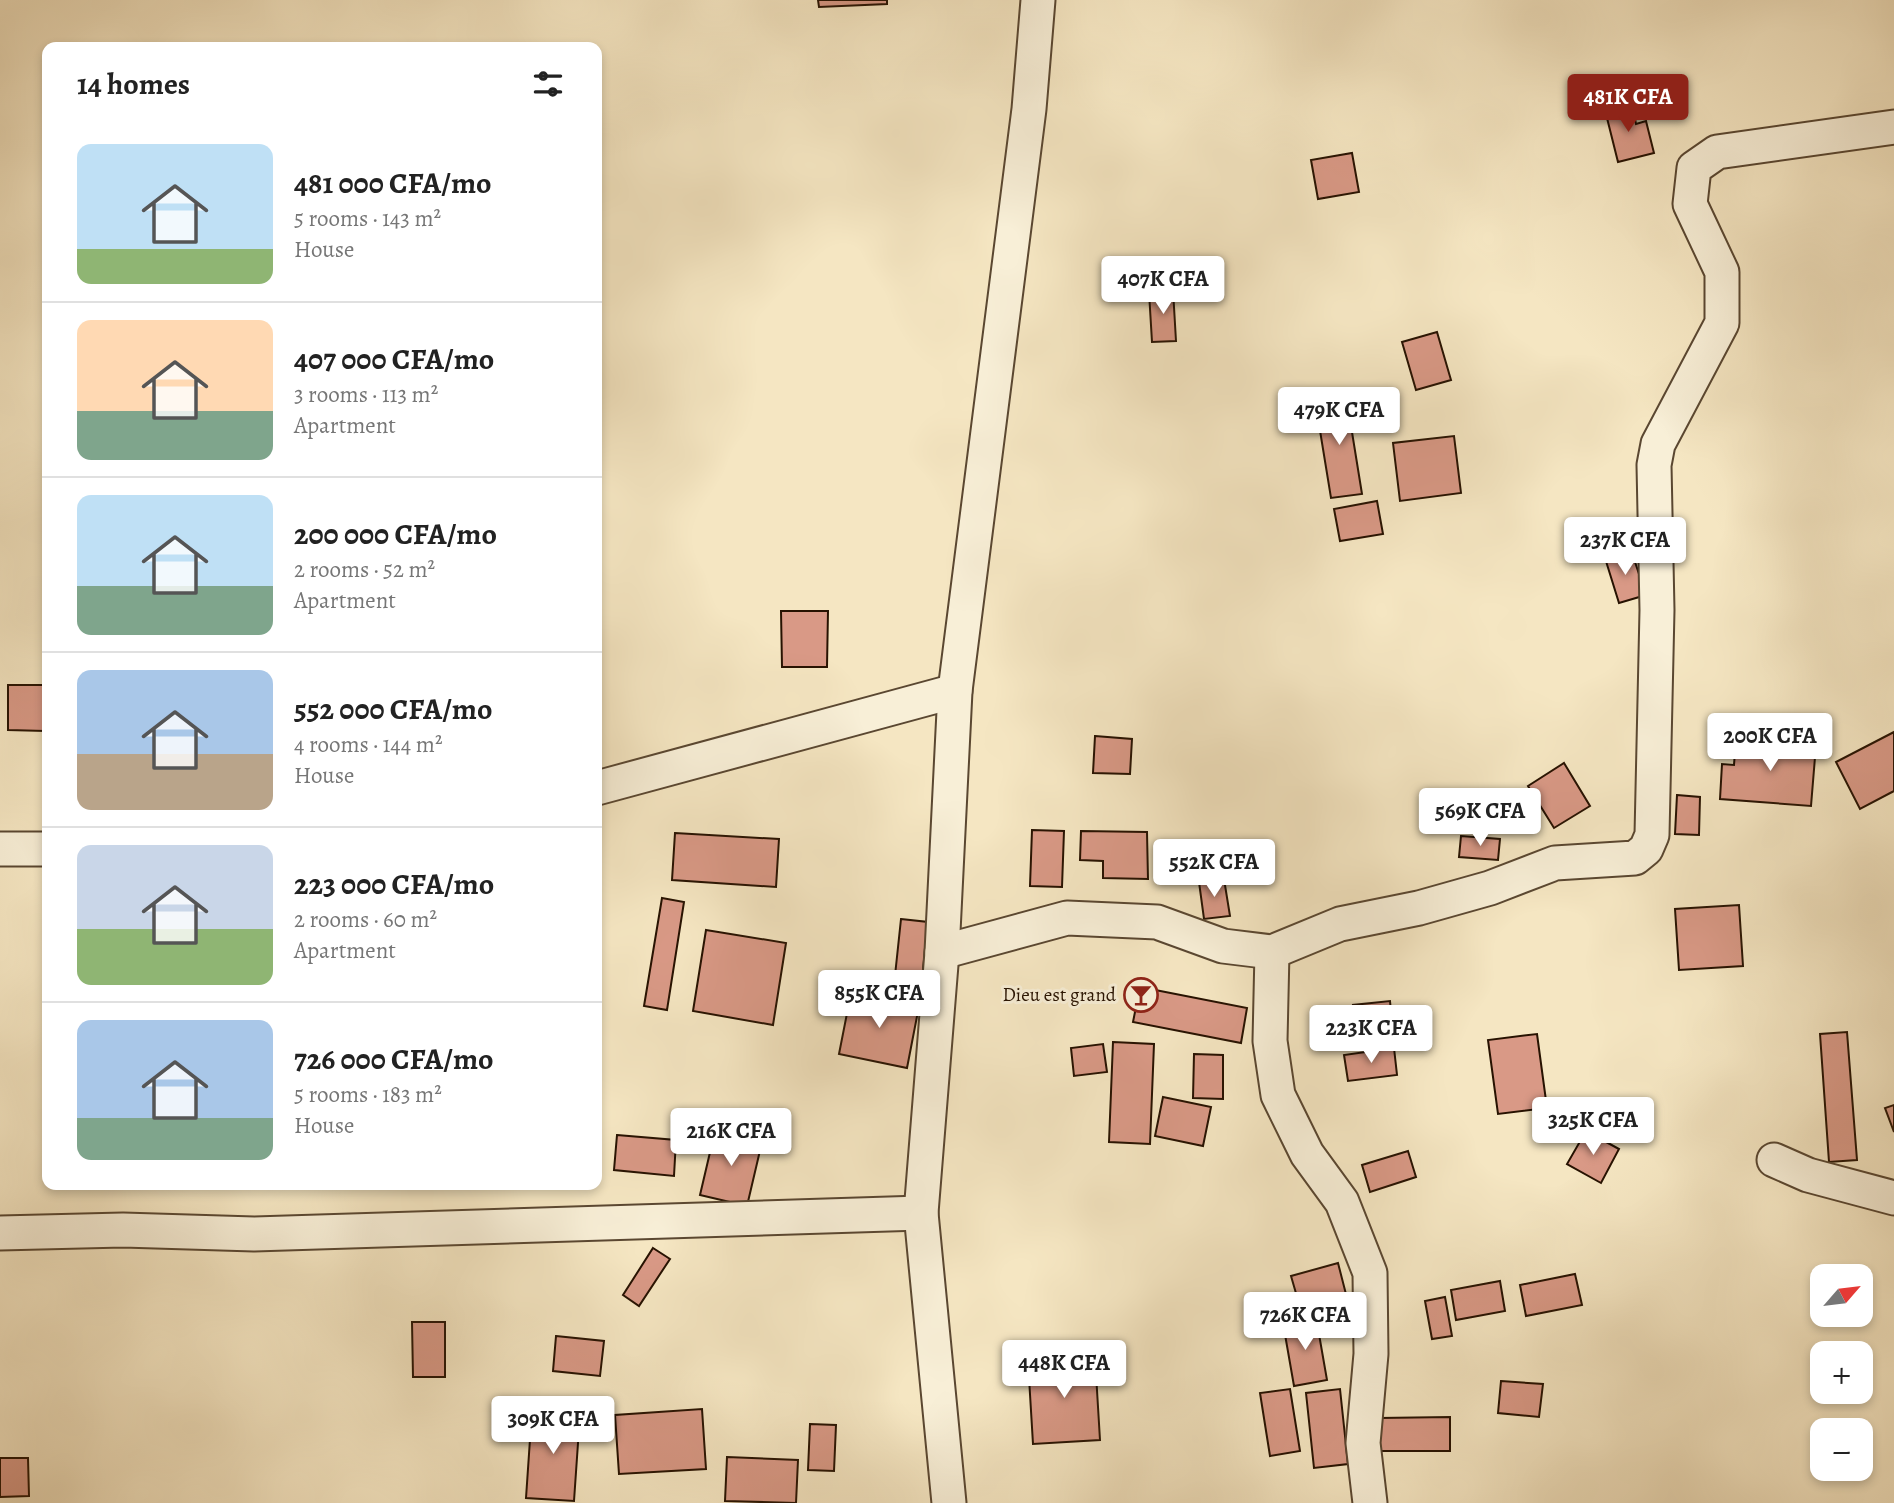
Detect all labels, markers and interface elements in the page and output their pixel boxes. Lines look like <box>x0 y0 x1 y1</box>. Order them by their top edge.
text: 14 homes <box>77 64 190 104</box>
icon: filters <box>529 65 567 103</box>
pin: 481K CFA <box>1556 74 1700 134</box>
text: 481K CFA <box>1583 81 1673 112</box>
text: 481 000 CFA/mo <box>294 163 492 203</box>
icon: home <box>133 172 217 256</box>
text: 5 rooms · 143 m² <box>294 203 441 234</box>
text: House <box>294 234 354 265</box>
pin: 407K CFA <box>1091 256 1235 316</box>
text: 407K CFA <box>1117 263 1209 294</box>
text: 407 000 CFA/mo <box>294 339 494 379</box>
icon: home <box>133 348 217 432</box>
text: 3 rooms · 113 m² <box>294 379 438 410</box>
pin: 479K CFA <box>1267 388 1411 447</box>
text: 479K CFA <box>1294 394 1384 425</box>
text: Apartment <box>294 410 396 441</box>
text: 200 000 CFA/mo <box>294 514 497 554</box>
pin: 237K CFA <box>1553 518 1697 577</box>
icon: home <box>133 523 217 607</box>
text: 237K CFA <box>1580 524 1670 555</box>
text: 2 rooms · 52 m² <box>294 554 435 585</box>
text: Apartment <box>294 585 396 616</box>
text: 552 000 CFA/mo <box>294 689 492 729</box>
icon: home <box>133 698 217 782</box>
pin: 200K CFA <box>1698 714 1842 773</box>
text: 200K CFA <box>1723 720 1817 751</box>
text: 4 rooms · 144 m² <box>294 729 442 760</box>
text: House <box>294 760 354 791</box>
pin: 569K CFA <box>1408 788 1552 848</box>
text: 569K CFA <box>1435 795 1525 826</box>
pin: 552K CFA <box>1142 839 1286 899</box>
text: 552K CFA <box>1169 846 1259 877</box>
text: 223 000 CFA/mo <box>294 864 494 904</box>
icon: home <box>133 873 217 957</box>
text: 2 rooms · 60 m² <box>294 904 437 935</box>
text: Apartment <box>294 935 396 966</box>
pin: 855K CFA <box>807 970 951 1030</box>
bar icon: Dieu est grand <box>1122 976 1160 1014</box>
text: 855K CFA <box>834 977 924 1008</box>
place label: Dieu est grand <box>1002 982 1117 1008</box>
pin: 223K CFA <box>1299 1006 1443 1065</box>
text: 223K CFA <box>1325 1012 1417 1043</box>
text: 726 000 CFA/mo <box>294 1039 494 1079</box>
icon: home <box>133 1048 217 1132</box>
text: 5 rooms · 183 m² <box>294 1079 442 1110</box>
pin: 325K CFA <box>1521 1098 1665 1157</box>
text: 325K CFA <box>1548 1104 1638 1135</box>
pin: 216K CFA <box>659 1108 803 1168</box>
text: House <box>294 1110 354 1141</box>
text: 216K CFA <box>686 1115 776 1146</box>
north arrow <box>1810 1264 1872 1326</box>
map controls <box>1810 1264 1873 1481</box>
pin: 726K CFA <box>1233 1292 1377 1352</box>
text: 726K CFA <box>1260 1299 1350 1330</box>
pin: 448K CFA <box>992 1340 1136 1400</box>
button: + <box>1810 1341 1873 1404</box>
text: 448K CFA <box>1018 1347 1110 1378</box>
pin: 309K CFA <box>481 1396 625 1456</box>
text: 309K CFA <box>507 1403 599 1434</box>
button: − <box>1810 1418 1873 1481</box>

